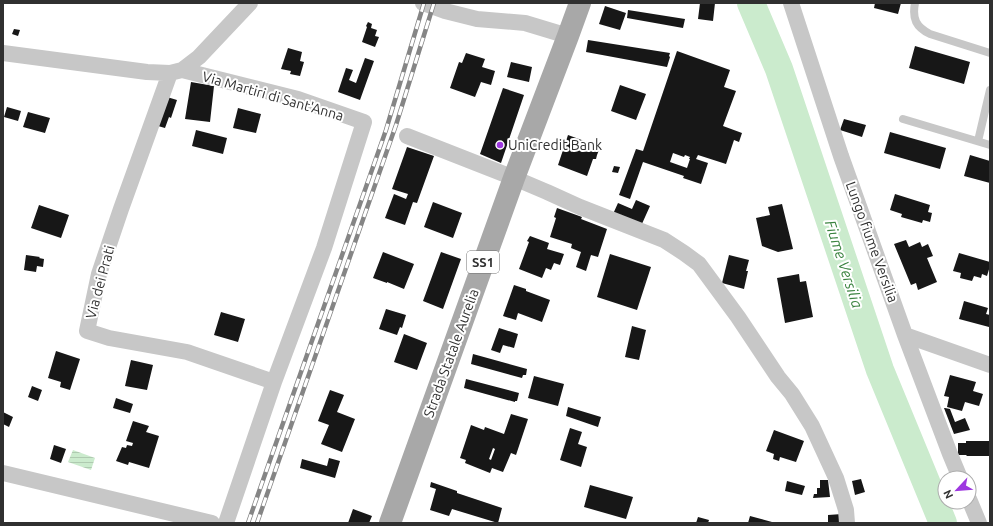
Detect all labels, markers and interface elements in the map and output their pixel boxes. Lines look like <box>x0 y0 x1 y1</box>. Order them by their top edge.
street label: Via Martiri di Sant'Anna <box>201 68 345 124</box>
place label: UniCredit Bank <box>508 137 602 153</box>
marker: UniCredit Bank <box>495 140 505 150</box>
street label: Lungo fiume Versilia <box>843 179 901 305</box>
water label: Fiume Versilia <box>822 218 866 310</box>
street label: Via dei Prati <box>83 243 117 321</box>
road number: SS1 <box>467 251 499 273</box>
street label: Strada Statale Aurelia <box>420 287 482 419</box>
north arrow <box>937 470 977 510</box>
text: N <box>941 488 955 501</box>

